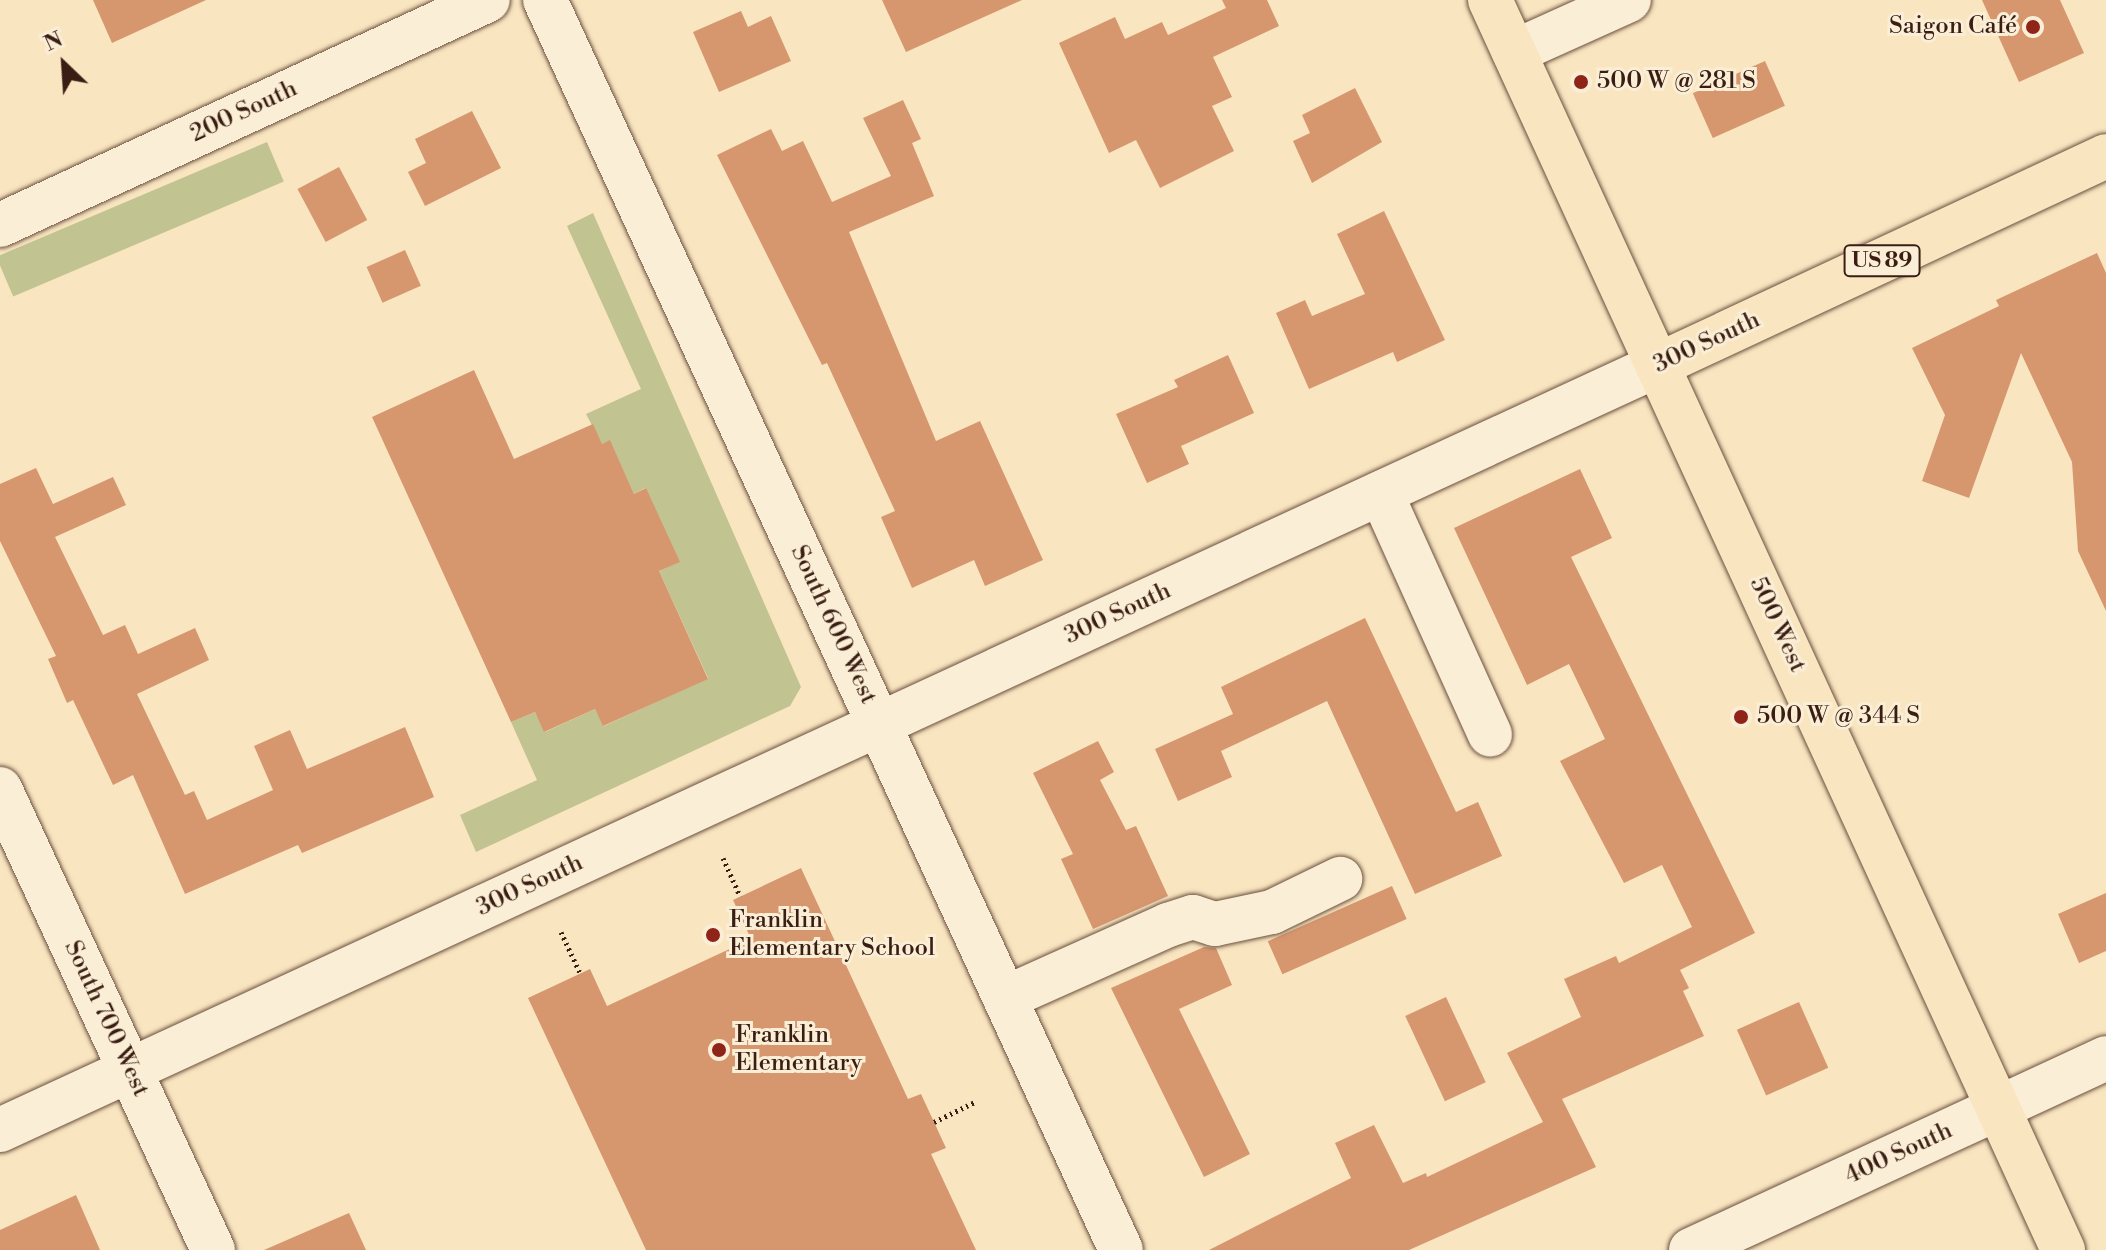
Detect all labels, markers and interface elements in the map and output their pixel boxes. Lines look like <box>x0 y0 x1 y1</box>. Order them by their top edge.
place label: Saigon Café <box>1889 13 2017 41</box>
marker: Saigon Café <box>2024 18 2042 36</box>
north arrow <box>24 24 104 104</box>
text: N <box>40 26 67 58</box>
place label: 500 W @ 281 S <box>1597 68 1756 96</box>
marker: 500 W @ 281 S <box>1572 73 1590 91</box>
street label: 200 South <box>186 75 302 149</box>
road number: US 89 <box>1842 243 1922 279</box>
street label: 300 South <box>1649 306 1765 380</box>
street label: South 600 West <box>784 541 882 709</box>
street label: 500 West <box>1742 573 1812 677</box>
street label: 300 South <box>1060 577 1176 651</box>
place label: 500 W @ 344 S <box>1757 703 1920 731</box>
marker: 500 W @ 344 S <box>1732 708 1750 726</box>
street label: 300 South <box>472 849 588 923</box>
place label: Franklin Elementary School <box>729 907 935 963</box>
marker: Franklin Elementary School <box>704 926 722 944</box>
street label: South 700 West <box>57 936 155 1102</box>
place label: Franklin Elementary <box>735 1022 862 1078</box>
marker: Franklin Elementary <box>710 1041 728 1059</box>
street label: 400 South <box>1841 1117 1957 1191</box>

